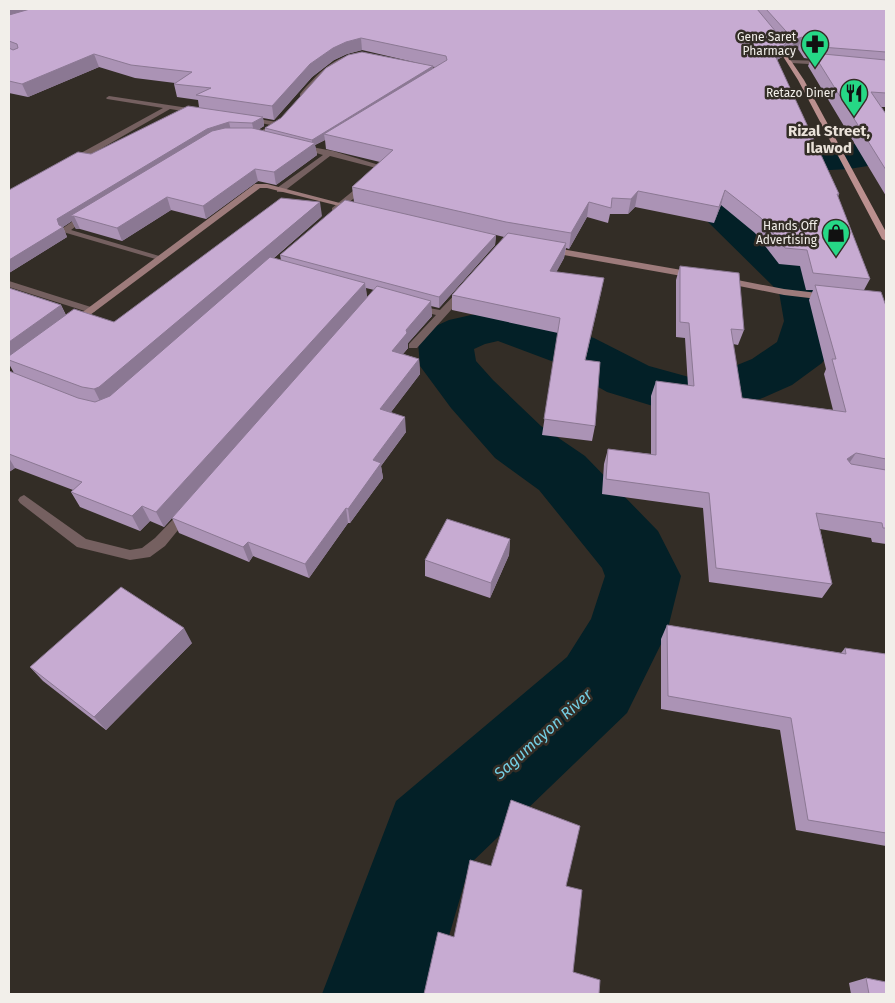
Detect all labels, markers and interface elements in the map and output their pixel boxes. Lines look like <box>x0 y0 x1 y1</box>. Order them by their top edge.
pharmacy icon: Gene Saret Pharmacy <box>800 29 830 68</box>
place label: Gene Saret Pharmacy <box>737 30 797 58</box>
restaurant icon: Retazo Diner <box>839 78 869 117</box>
place label: Retazo Diner <box>766 86 835 100</box>
district label: Rizal Street, Ilawod <box>788 122 871 157</box>
shop icon: Hands Off Advertising <box>821 218 851 257</box>
place label: Hands Off Advertising <box>756 219 818 247</box>
water label: Sagumayon River <box>489 684 597 784</box>

